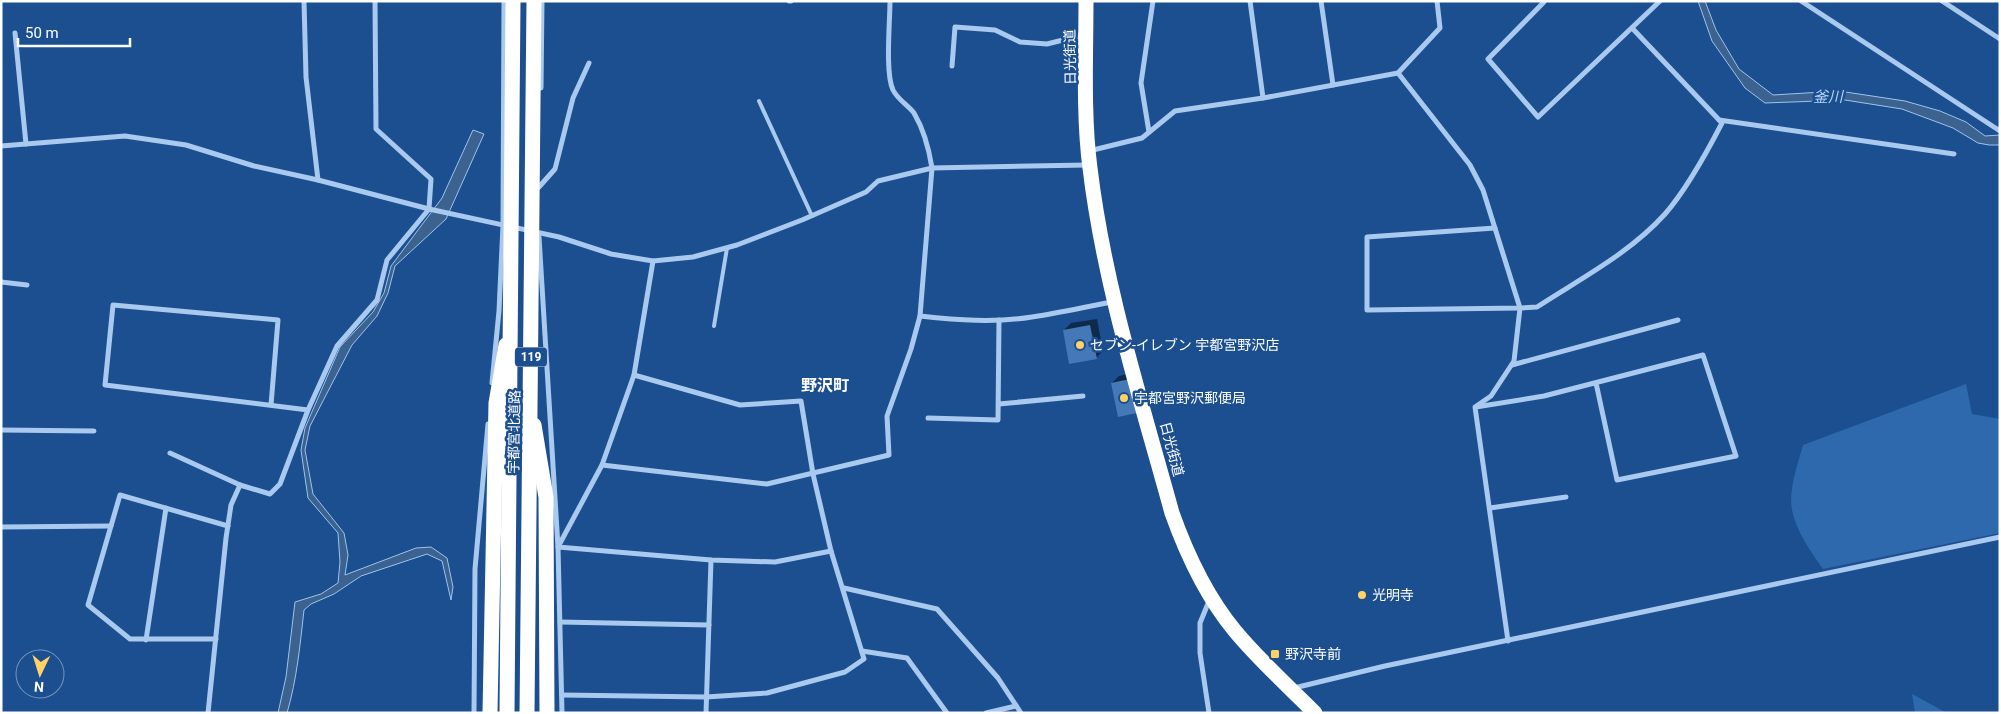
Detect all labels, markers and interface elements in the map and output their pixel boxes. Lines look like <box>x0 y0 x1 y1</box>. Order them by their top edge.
scale bar <box>18 15 130 47</box>
text: 50 m <box>25 24 59 42</box>
street label: 日光街道 <box>1062 29 1078 85</box>
water label: 釜川 <box>1813 88 1845 106</box>
place label: セブン-イレブン 宇都宮野沢店 <box>1090 337 1279 353</box>
marker: セブン-イレブン 宇都宮野沢店 <box>1074 339 1086 351</box>
road number: 119 <box>515 348 547 367</box>
district label: 野沢町 <box>801 376 849 395</box>
street label: 宇都宮北道路 <box>505 390 523 474</box>
place label: 宇都宮野沢郵便局 <box>1134 390 1246 406</box>
marker: 宇都宮野沢郵便局 <box>1118 392 1130 404</box>
street label: 日光街道 <box>1157 420 1187 478</box>
place label: 光明寺 <box>1372 587 1414 603</box>
marker: 光明寺 <box>1356 589 1368 601</box>
place label: 野沢寺前 <box>1285 646 1341 662</box>
marker: 野沢寺前 <box>1269 648 1281 660</box>
north arrow <box>15 649 65 699</box>
text: N <box>34 679 45 695</box>

